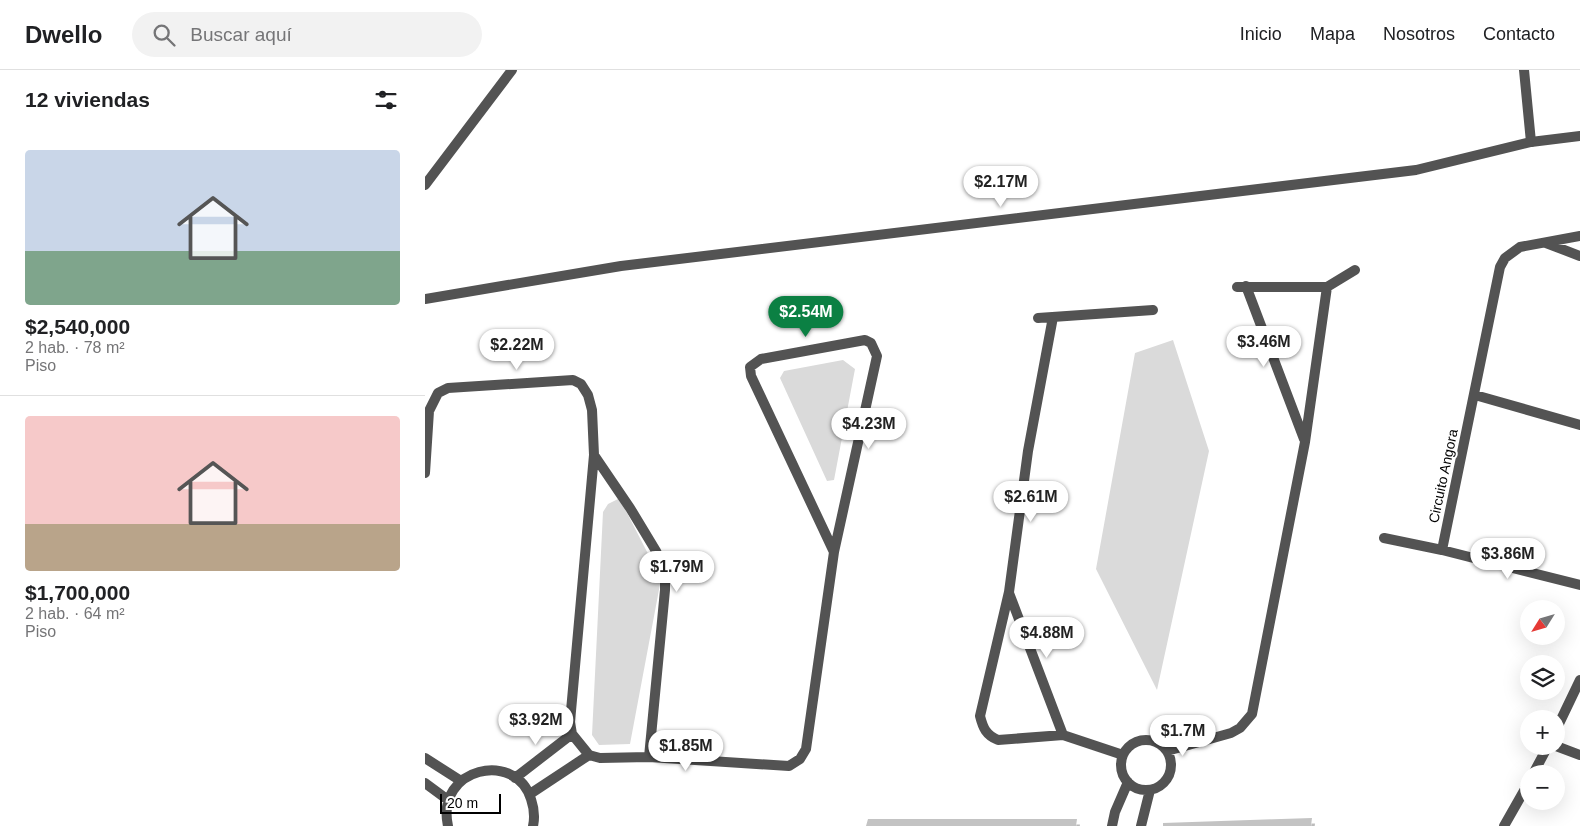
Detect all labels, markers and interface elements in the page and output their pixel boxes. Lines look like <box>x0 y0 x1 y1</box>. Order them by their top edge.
search box <box>132 12 482 57</box>
text: Dwello <box>25 21 102 48</box>
icon: search <box>150 21 178 49</box>
text: Buscar aquí <box>190 24 292 45</box>
text: Inicio <box>1240 24 1282 44</box>
text: Mapa <box>1310 24 1355 44</box>
text: Nosotros <box>1383 24 1455 44</box>
text: Contacto <box>1483 24 1555 44</box>
icon: filters <box>372 86 400 114</box>
text: 12 viviendas <box>25 88 150 111</box>
pin: $2.17M <box>960 166 1042 208</box>
text: $2.17M <box>974 173 1028 190</box>
icon: home <box>168 183 258 273</box>
pin: $2.54M <box>765 296 847 338</box>
text: $2.54M <box>779 303 833 320</box>
text: $2,540,000 <box>25 315 130 338</box>
pin: $3.46M <box>1223 326 1305 368</box>
pin: $2.22M <box>476 328 558 371</box>
text: $3.46M <box>1237 333 1291 350</box>
text: $2.22M <box>490 336 544 353</box>
text: 2 hab. · 78 m² <box>25 339 125 356</box>
text: Piso <box>25 357 56 374</box>
pin: $4.23M <box>828 408 910 450</box>
text: $4.23M <box>842 415 896 432</box>
street label: Circuito Angora <box>1425 427 1461 524</box>
icon: home <box>168 448 258 538</box>
pin: $2.61M <box>990 480 1072 523</box>
text: $2.61M <box>1004 488 1058 505</box>
pin: $3.86M <box>1467 538 1549 580</box>
text: $3.86M <box>1481 545 1535 562</box>
pin: $1.79M <box>636 550 718 593</box>
text: $1.79M <box>650 558 704 575</box>
text: $1,700,000 <box>25 581 130 604</box>
north arrow <box>1520 600 1565 645</box>
map controls <box>1520 600 1565 810</box>
text: 2 hab. · 64 m² <box>25 605 125 622</box>
pin: $4.88M <box>1006 616 1088 659</box>
text: Piso <box>25 623 56 640</box>
text: $4.88M <box>1020 624 1074 641</box>
button: layers <box>1520 655 1565 700</box>
pin: $3.92M <box>495 704 577 746</box>
button: + <box>1520 710 1565 755</box>
text: $3.92M <box>509 711 563 728</box>
pin: $1.7M <box>1148 714 1218 757</box>
text: $1.7M <box>1161 722 1205 739</box>
pin: $1.85M <box>645 730 727 772</box>
text: $1.85M <box>659 737 713 754</box>
button: − <box>1520 765 1565 810</box>
scale bar <box>440 791 501 814</box>
text: 20 m <box>447 795 478 811</box>

